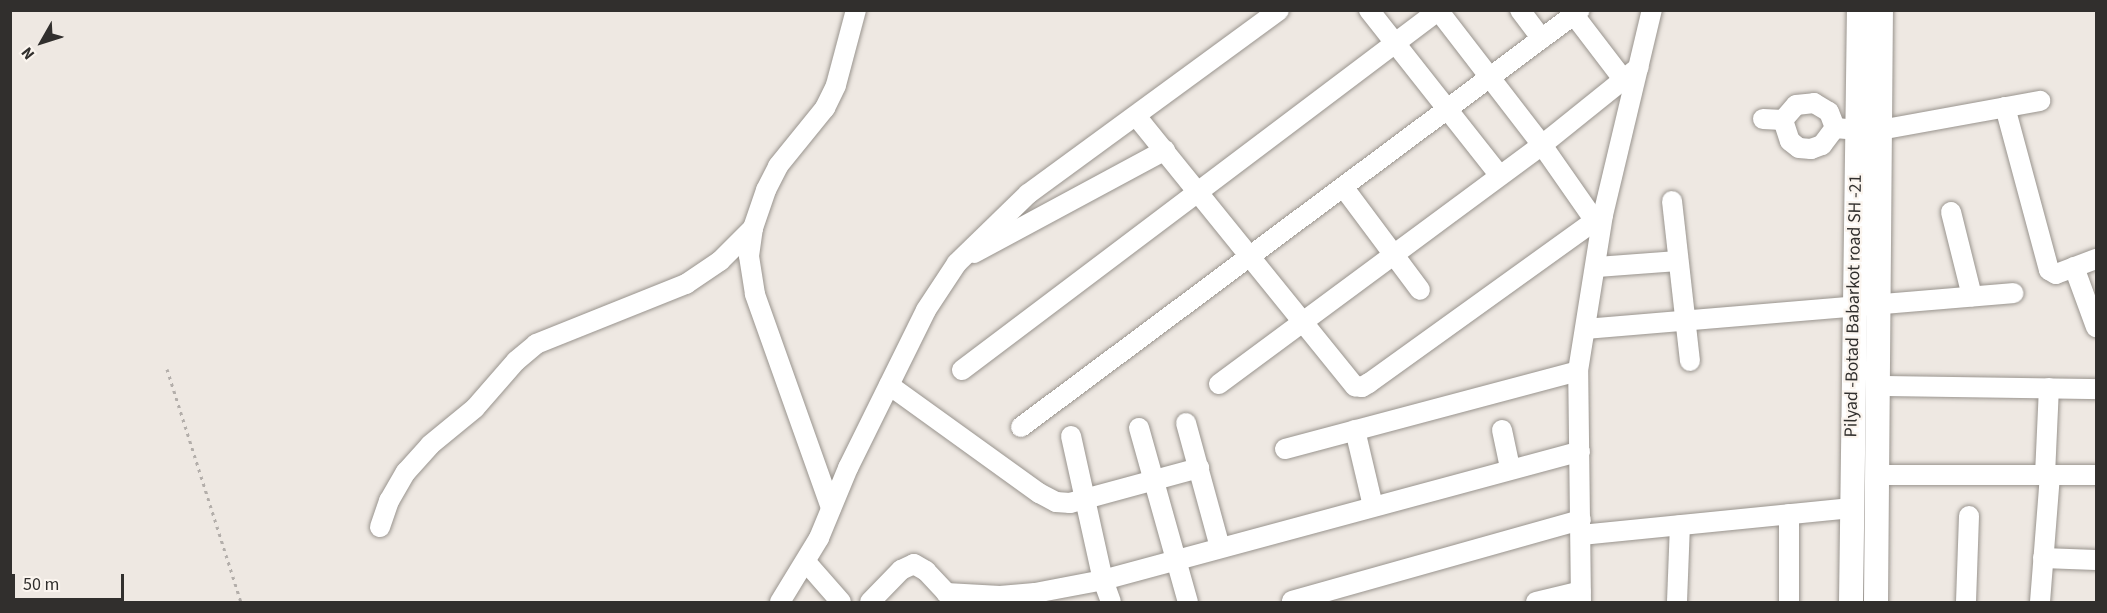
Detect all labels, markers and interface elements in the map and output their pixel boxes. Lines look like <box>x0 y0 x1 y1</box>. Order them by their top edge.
north arrow <box>12 12 72 72</box>
text: N <box>16 42 40 64</box>
street label: Pilyad -Botad Babarkot road SH -21 <box>1841 174 1867 438</box>
scale bar <box>15 562 128 600</box>
text: 50 m <box>23 572 59 597</box>

